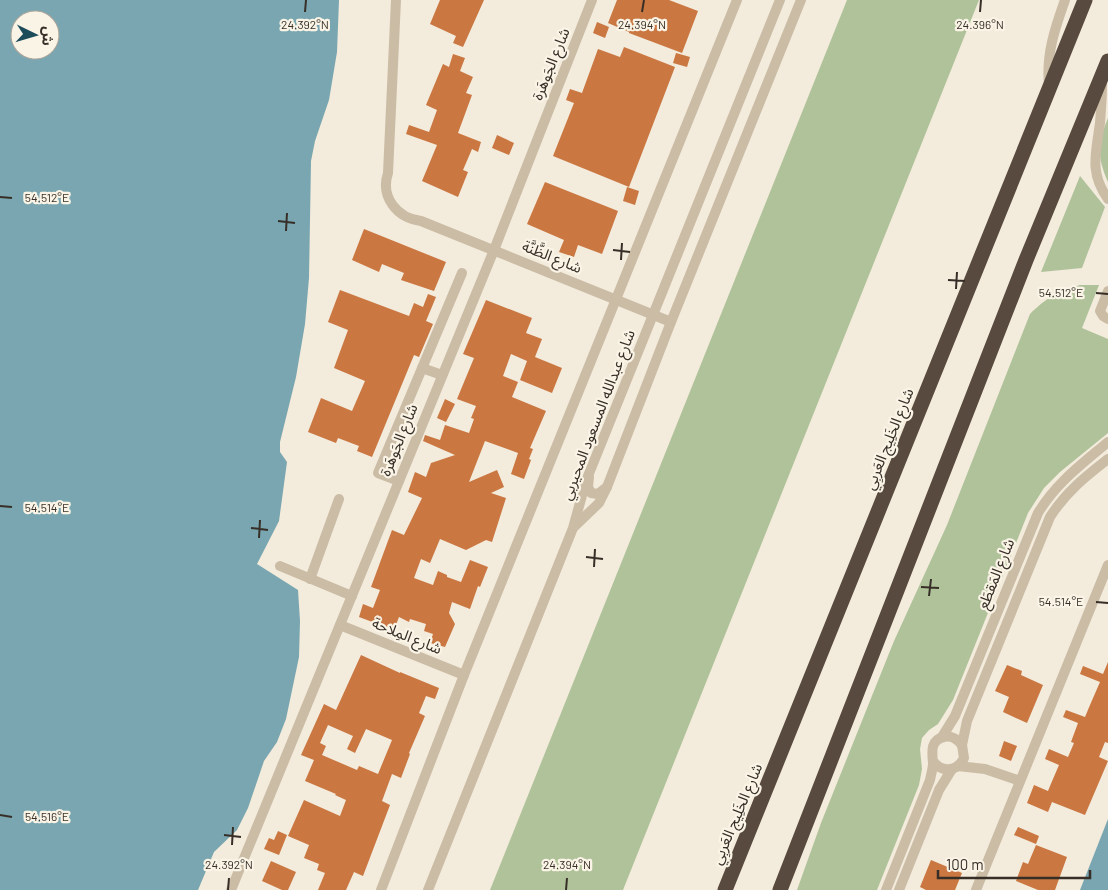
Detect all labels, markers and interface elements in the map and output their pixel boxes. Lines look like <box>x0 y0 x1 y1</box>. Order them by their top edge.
north arrow <box>10 10 60 60</box>
text: 24.392°N <box>281 17 329 31</box>
text: 24.394°N <box>618 17 666 31</box>
text: 24.396°N <box>956 17 1004 31</box>
street label: شارع الجَوهَرة <box>527 25 577 104</box>
text: ش <box>39 26 58 46</box>
text: 54.512°E <box>25 190 69 204</box>
street label: شارع الظَّنَّة <box>518 235 585 280</box>
text: 54.512°E <box>1039 285 1083 299</box>
street label: شارع عبدالله المسعود المحيربي <box>556 327 642 504</box>
street label: شارع الخَلِيج العَربِي <box>860 385 920 494</box>
street label: شارع الجَوهَرة <box>375 401 425 480</box>
text: 54.514°E <box>25 500 69 514</box>
street label: شارع المَقطَع <box>973 536 1021 613</box>
text: 54.514°E <box>1039 594 1083 608</box>
street label: شارع المِلاحة <box>368 613 445 661</box>
street label: شارع الخَلِيج العَربِي <box>707 760 769 868</box>
text: 54.516°E <box>25 809 69 823</box>
scale bar <box>938 848 1090 880</box>
text: 100 m <box>946 855 984 873</box>
text: 24.392°N <box>205 857 253 871</box>
text: 24.394°N <box>543 857 591 871</box>

